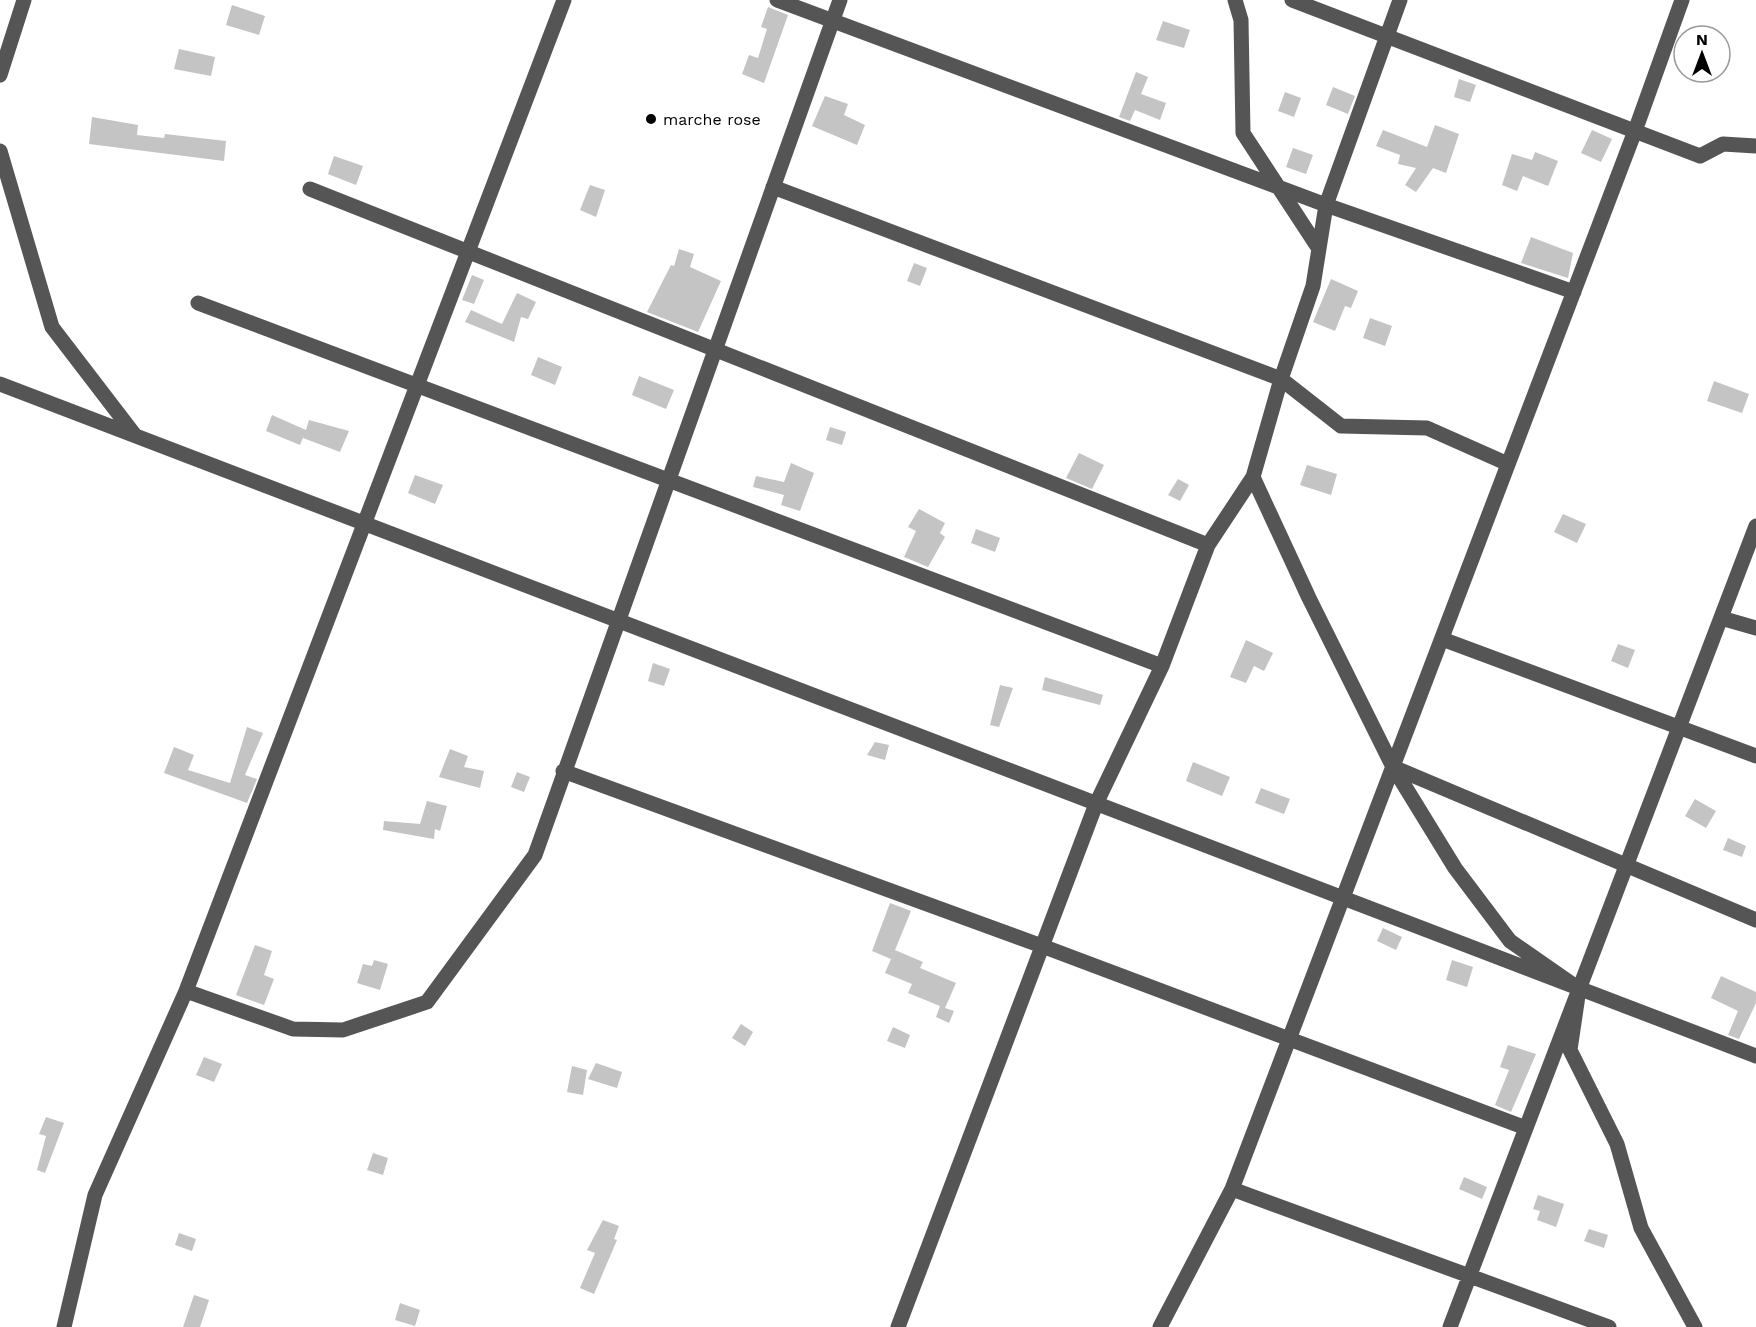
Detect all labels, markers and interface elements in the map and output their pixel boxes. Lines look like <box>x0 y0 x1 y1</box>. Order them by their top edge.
north arrow <box>1672 24 1732 84</box>
text: N <box>1696 30 1708 49</box>
place label: marche rose <box>663 110 761 129</box>
marker: marche rose <box>644 112 658 126</box>

